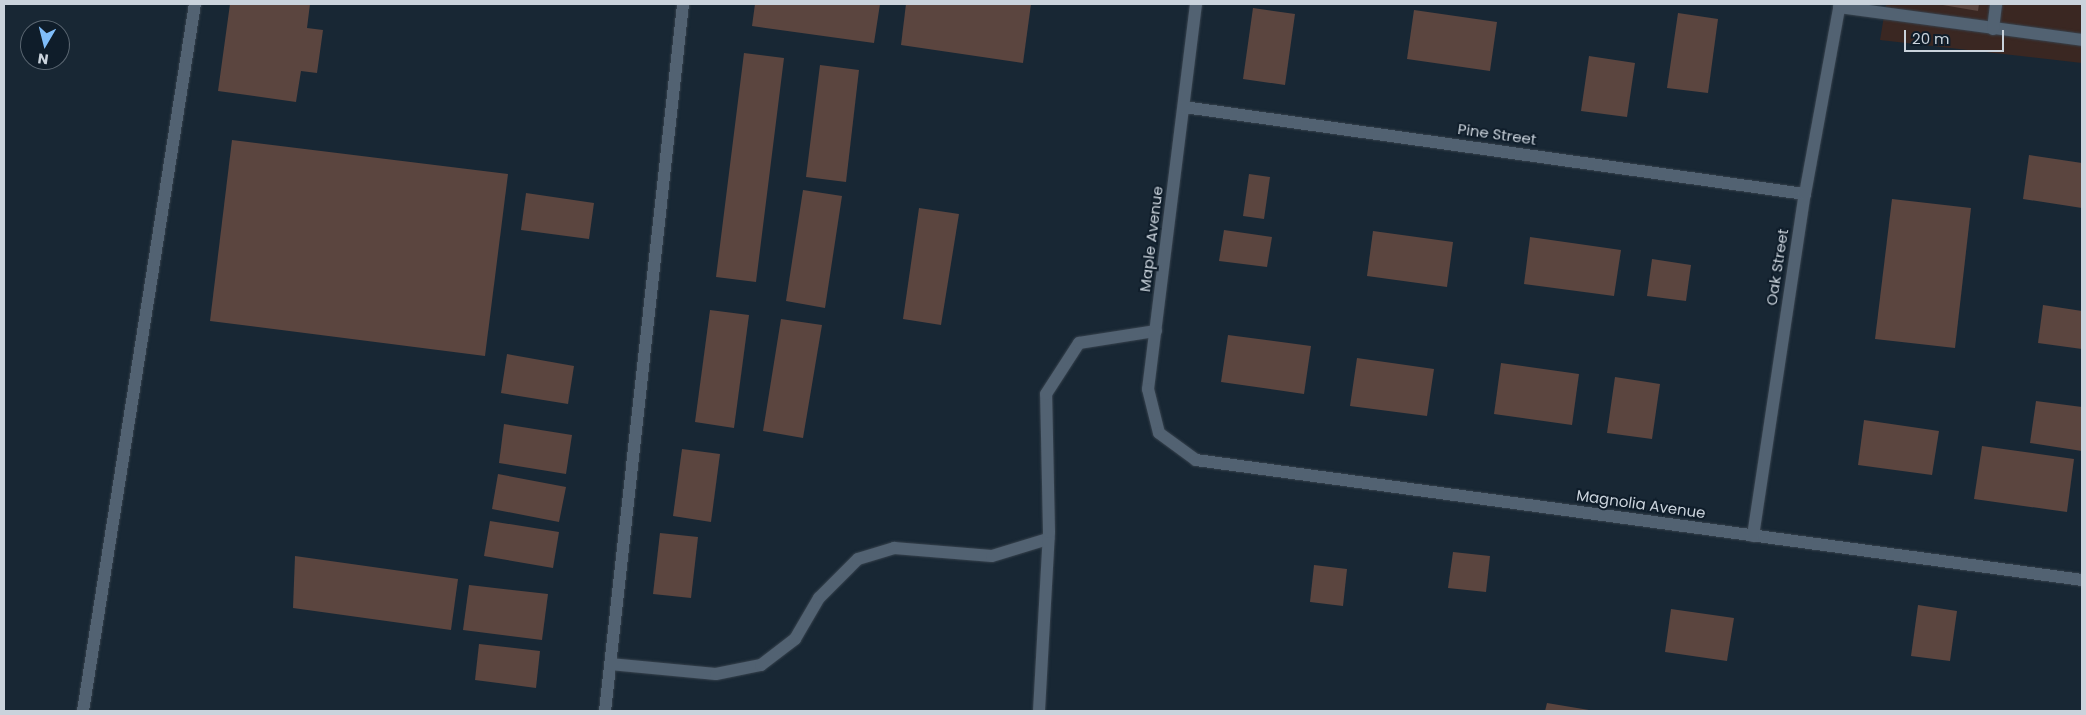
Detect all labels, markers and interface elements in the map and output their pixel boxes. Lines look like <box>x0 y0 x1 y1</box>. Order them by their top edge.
north arrow <box>20 20 70 70</box>
scale bar <box>1906 20 2006 52</box>
text: 20 m <box>1912 28 1950 49</box>
text: N <box>36 48 50 69</box>
street label: Pine Street <box>1457 120 1537 148</box>
street label: Maple Avenue <box>1136 185 1166 293</box>
street label: Oak Street <box>1762 227 1792 307</box>
street label: Magnolia Avenue <box>1575 486 1707 522</box>

